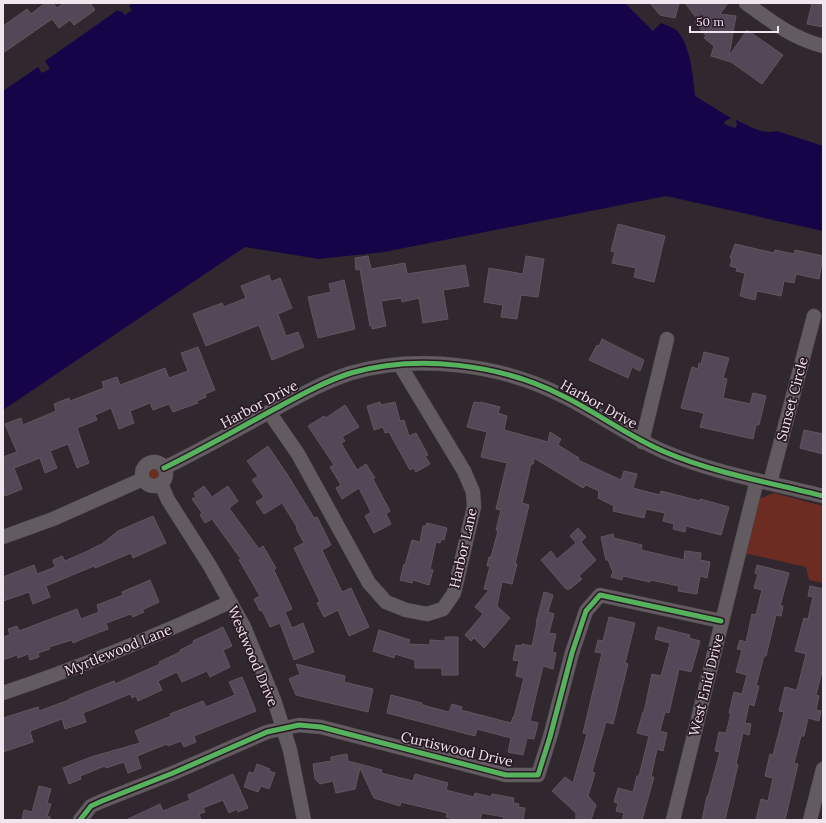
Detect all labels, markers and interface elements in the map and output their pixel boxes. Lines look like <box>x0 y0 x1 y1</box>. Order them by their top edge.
scale bar <box>690 8 778 34</box>
text: 50 m <box>696 14 724 29</box>
street label: Sunset Circle <box>772 355 812 443</box>
street label: Harbor Drive <box>557 375 641 433</box>
street label: Harbor Drive <box>217 376 301 432</box>
street label: Harbor Lane <box>445 506 481 590</box>
street label: Westwood Drive <box>224 603 282 709</box>
street label: Myrtlewood Lane <box>62 620 175 680</box>
street label: West Enid Drive <box>685 632 728 738</box>
street label: Curtiswood Drive <box>399 727 515 771</box>

